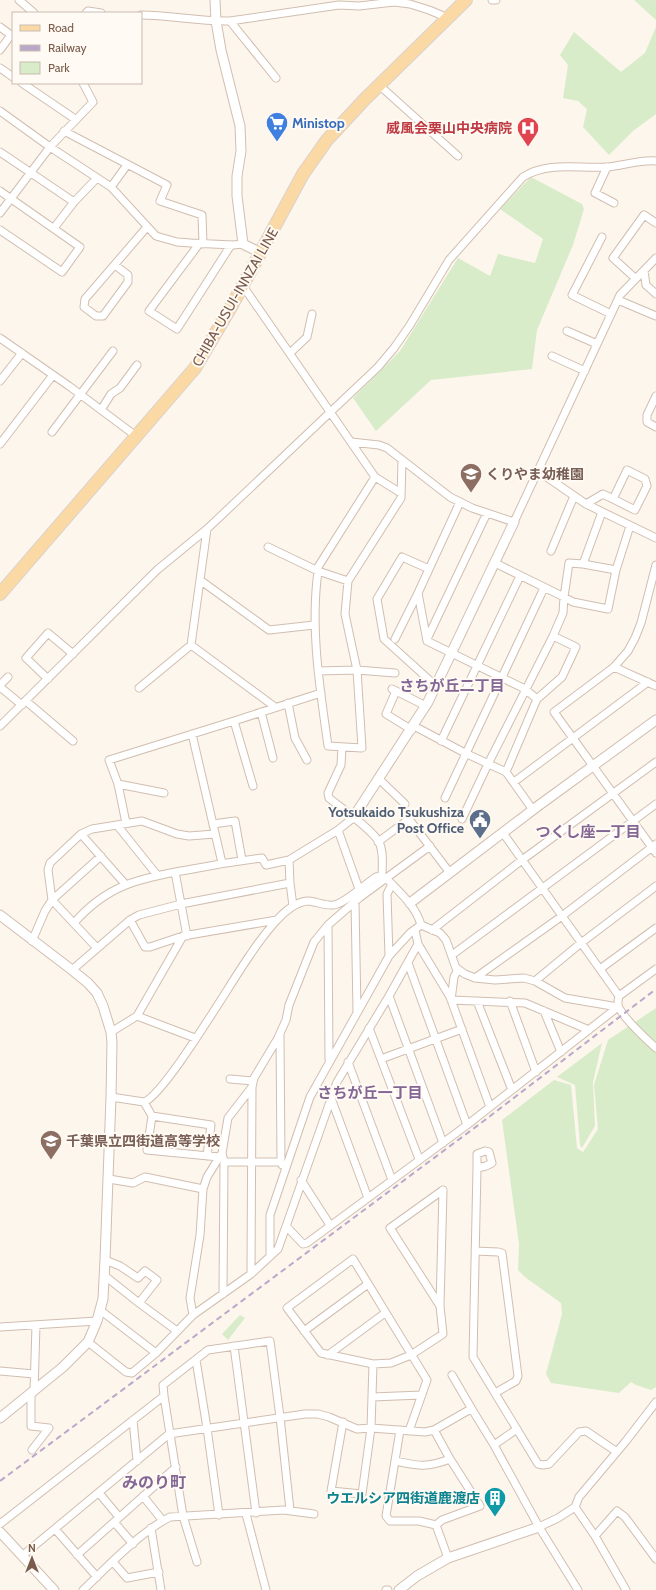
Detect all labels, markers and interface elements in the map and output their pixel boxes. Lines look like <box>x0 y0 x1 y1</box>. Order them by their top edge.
legend <box>12 12 142 84</box>
text: Road <box>48 20 74 35</box>
text: Railway <box>48 40 86 55</box>
text: Park <box>48 60 70 75</box>
supermarket icon: Ministop <box>264 110 290 143</box>
place label: Ministop <box>292 114 345 132</box>
hospital icon: 威風会栗山中央病院 <box>515 115 541 148</box>
place label: 威風会栗山中央病院 <box>386 119 512 137</box>
street label: CHIBA-USUI-INNZAI LINE <box>188 224 282 370</box>
school or university icon: くりやま幼稚園 <box>458 461 484 494</box>
place label: くりやま幼稚園 <box>486 465 584 483</box>
district label: さちが丘二丁目 <box>399 677 505 695</box>
place label: Yotsukaido Tsukushiza Post Office <box>327 803 464 837</box>
public building icon: Yotsukaido Tsukushiza Post Office <box>467 807 493 840</box>
district label: つくし座一丁目 <box>535 823 641 841</box>
district label: さちが丘一丁目 <box>317 1084 423 1102</box>
school or university icon: 千葉県立四街道高等学校 <box>38 1128 64 1161</box>
place label: 千葉県立四街道高等学校 <box>66 1132 220 1150</box>
district label: みのり町 <box>122 1473 186 1492</box>
building icon: ウエルシア四街道鹿渡店 <box>482 1485 508 1518</box>
place label: ウエルシア四街道鹿渡店 <box>326 1489 480 1507</box>
north arrow <box>12 1538 52 1578</box>
text: N <box>28 1541 36 1555</box>

